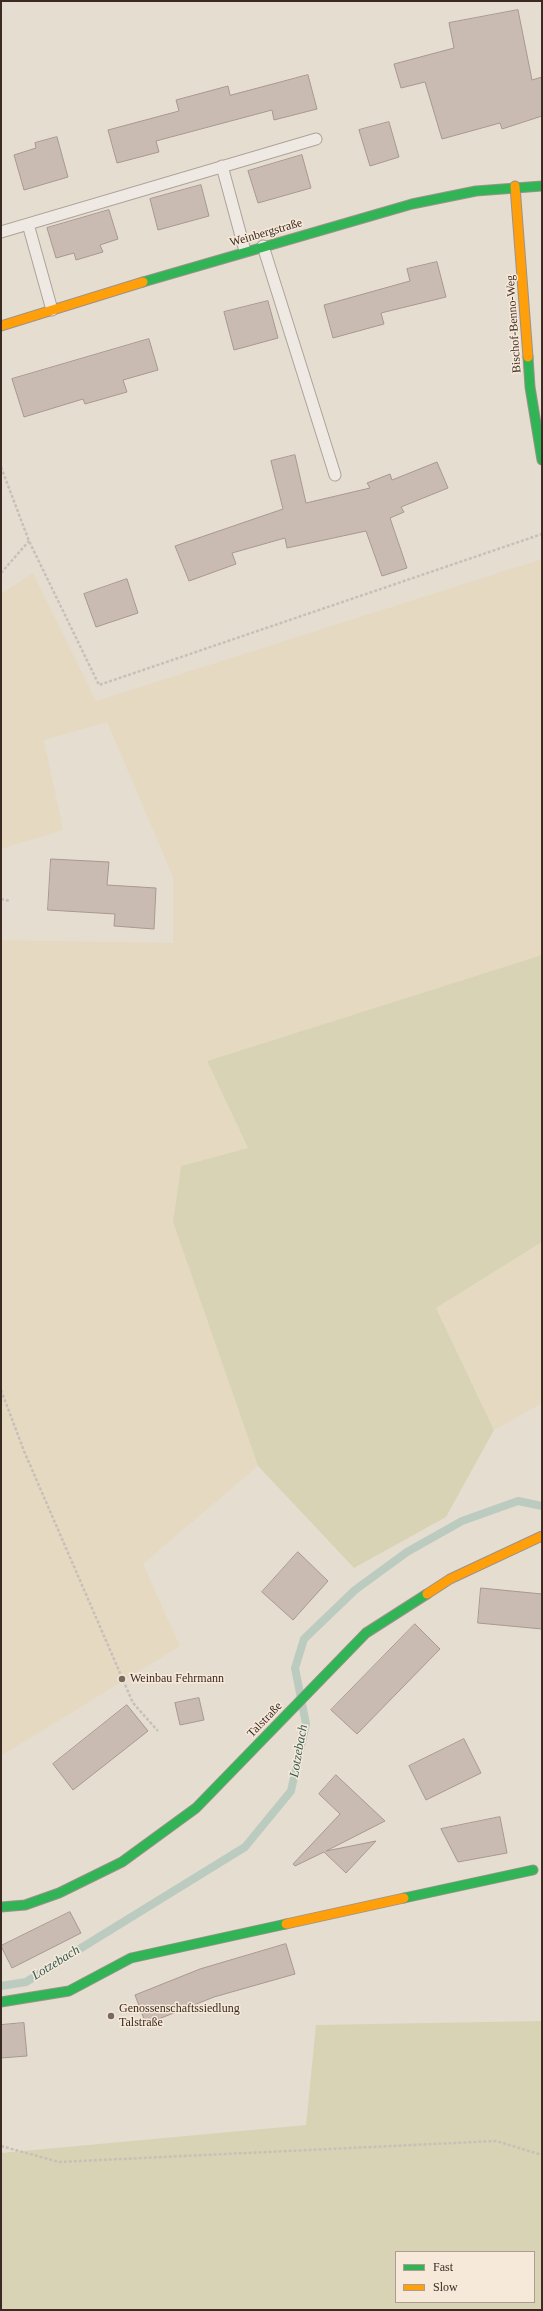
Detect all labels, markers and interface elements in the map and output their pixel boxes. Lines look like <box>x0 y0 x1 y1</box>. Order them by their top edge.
street label: Weinbergstraße <box>228 216 304 250</box>
street label: Bischof-Benno-Weg <box>503 274 525 374</box>
place label: Weinbau Fehrmann <box>130 1672 224 1686</box>
marker: Weinbau Fehrmann <box>117 1674 127 1684</box>
street label: Talstraße <box>245 1699 285 1741</box>
water label: Lotzebach <box>287 1723 311 1779</box>
water label: Lotzebach <box>29 1942 83 1984</box>
place label: Genossenschaftssiedlung Talstraße <box>119 2002 240 2030</box>
marker: Genossenschaftssiedlung Talstraße <box>106 2011 116 2021</box>
legend <box>395 2251 535 2303</box>
text: Fast <box>433 2260 453 2274</box>
text: Slow <box>433 2280 458 2294</box>

